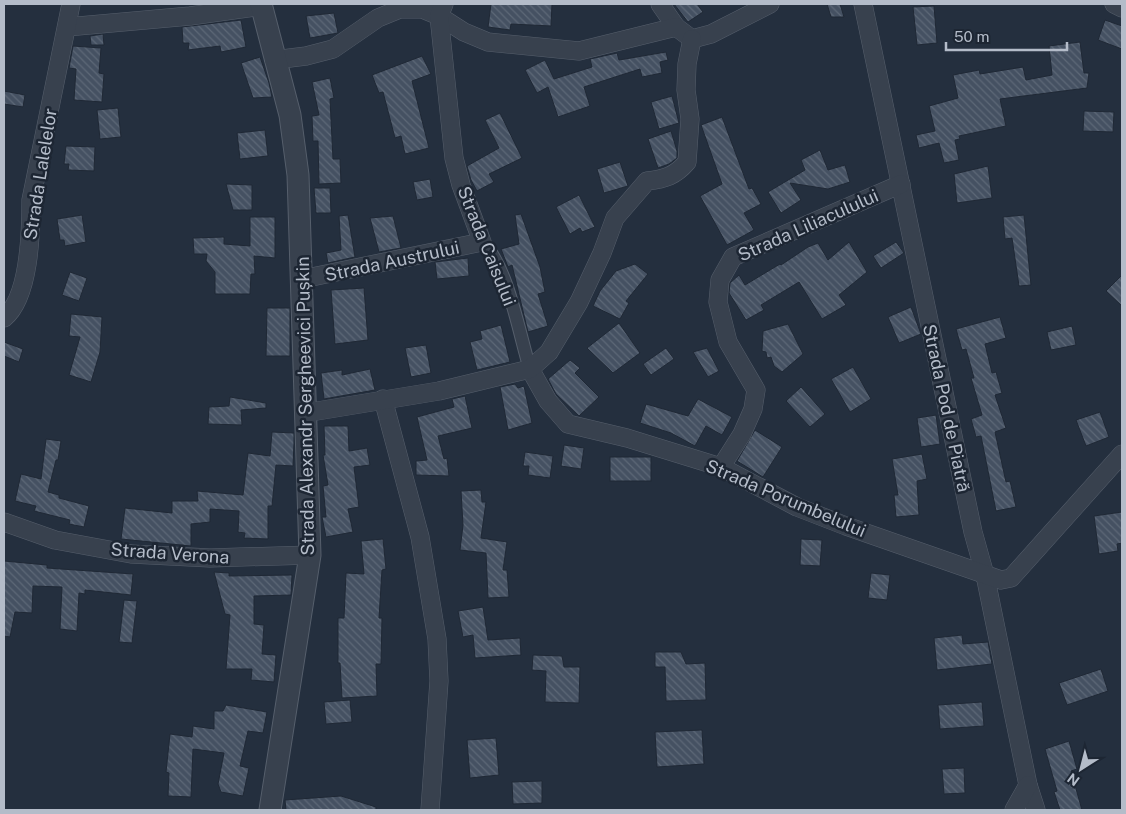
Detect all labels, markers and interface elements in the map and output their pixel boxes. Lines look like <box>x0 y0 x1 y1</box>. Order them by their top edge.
scale bar <box>946 20 1067 52</box>
text: 50 m <box>954 28 989 45</box>
street label: Strada Lalelelor <box>19 107 61 241</box>
street label: Strada Caisului <box>453 183 521 309</box>
street label: Strada Liliaculului <box>735 185 881 265</box>
street label: Strada Austrului <box>323 236 461 286</box>
street label: Strada Alexandr Sergheevici Pușkin <box>292 256 318 556</box>
street label: Strada Pod de Piatră <box>919 322 975 494</box>
street label: Strada Porumbelului <box>703 455 869 541</box>
street label: Strada Verona <box>110 538 230 568</box>
north arrow <box>1056 744 1106 794</box>
text: N <box>1064 770 1082 789</box>

